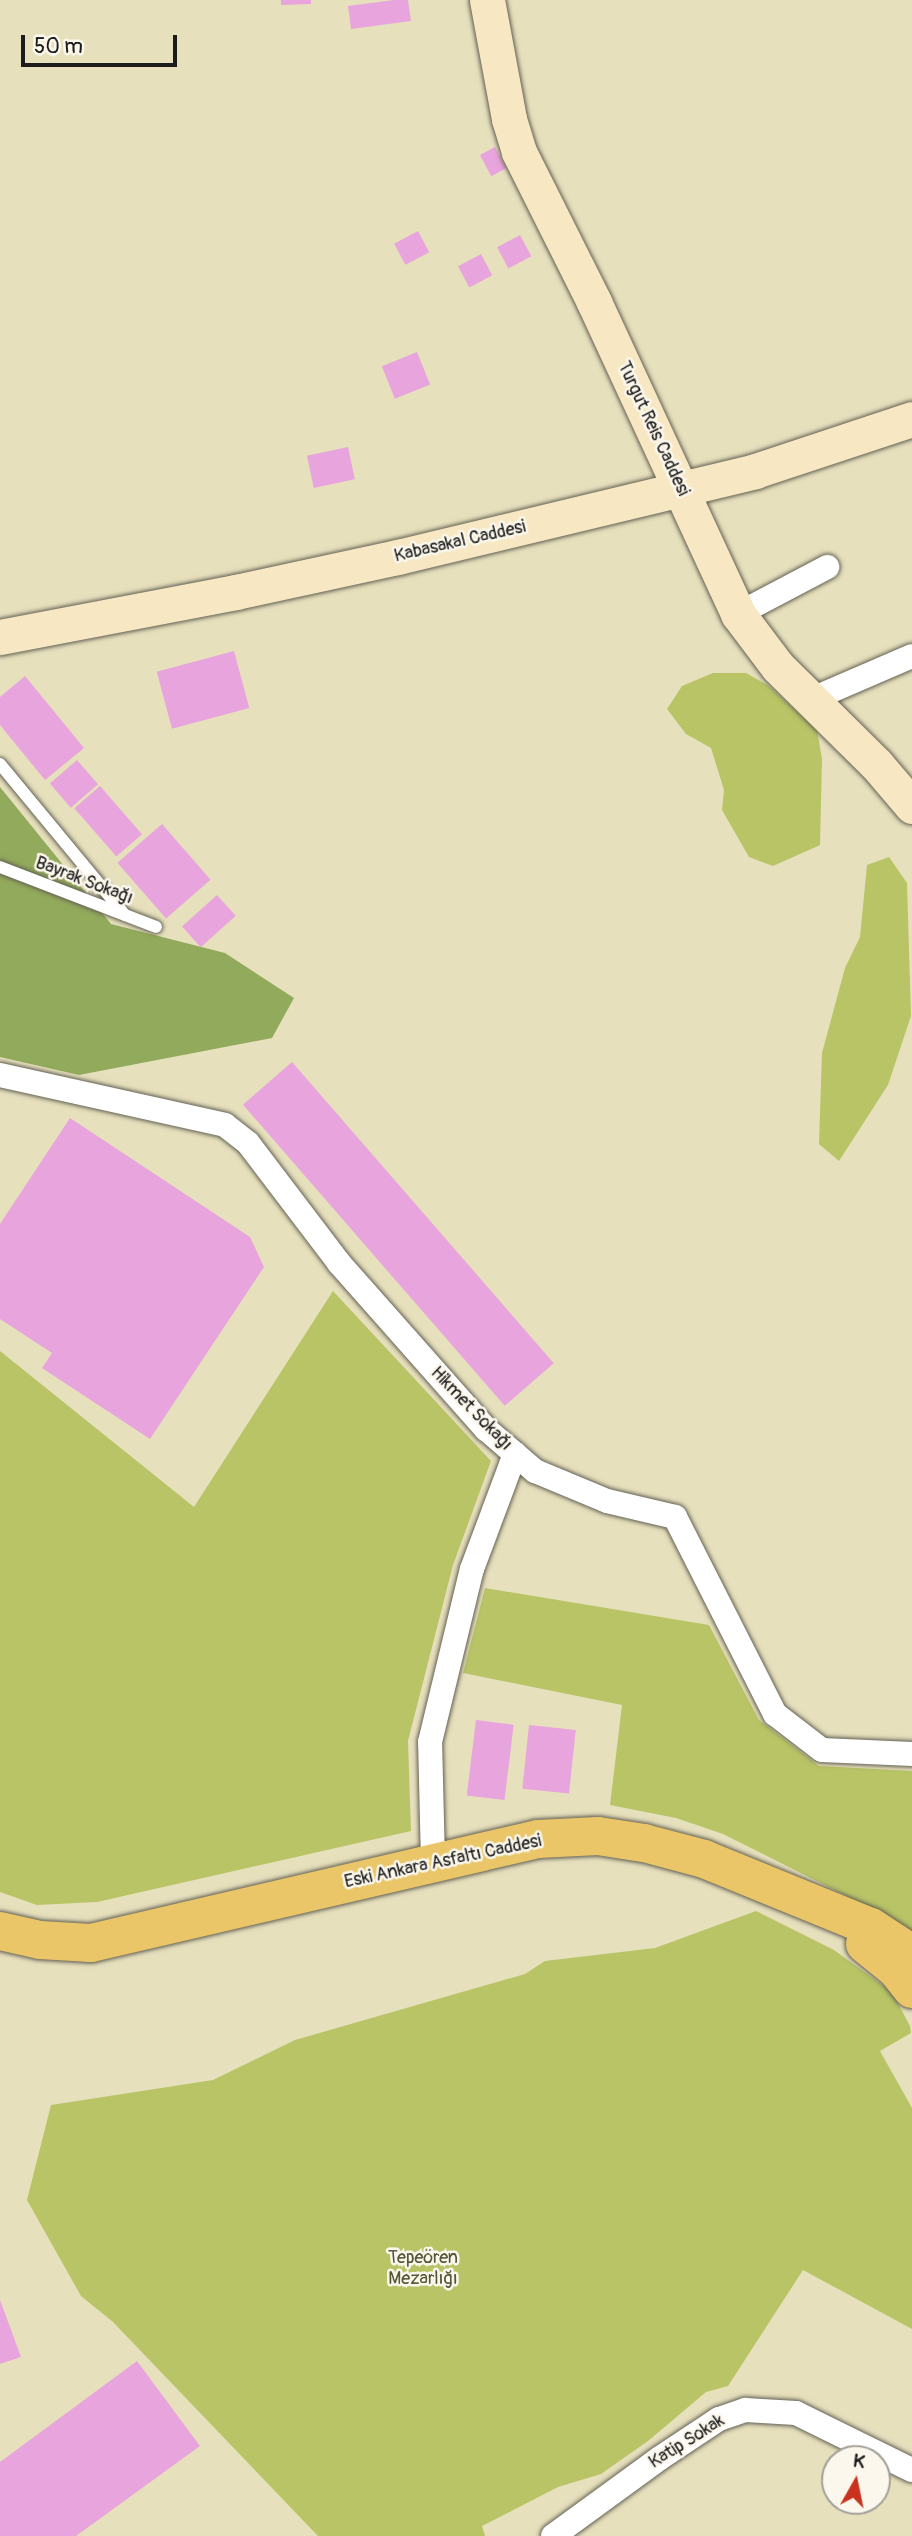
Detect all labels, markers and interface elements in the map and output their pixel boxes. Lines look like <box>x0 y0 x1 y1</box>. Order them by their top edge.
scale bar <box>24 21 180 65</box>
text: 50 m <box>34 33 83 60</box>
street label: Turgut Reis Caddesi <box>612 358 694 500</box>
street label: Kabasakal Caddesi <box>392 516 528 568</box>
street label: Bayrak Sokağı <box>32 853 136 909</box>
street label: Hikmet Sokağı <box>426 1363 516 1455</box>
street label: Eski Ankara Asfaltı Caddesi <box>343 1831 543 1893</box>
park label: Tepeören Mezarlığı <box>388 2248 458 2290</box>
street label: Katip Sokak <box>645 2410 729 2474</box>
north arrow <box>821 2445 891 2515</box>
text: K <box>851 2448 867 2474</box>

